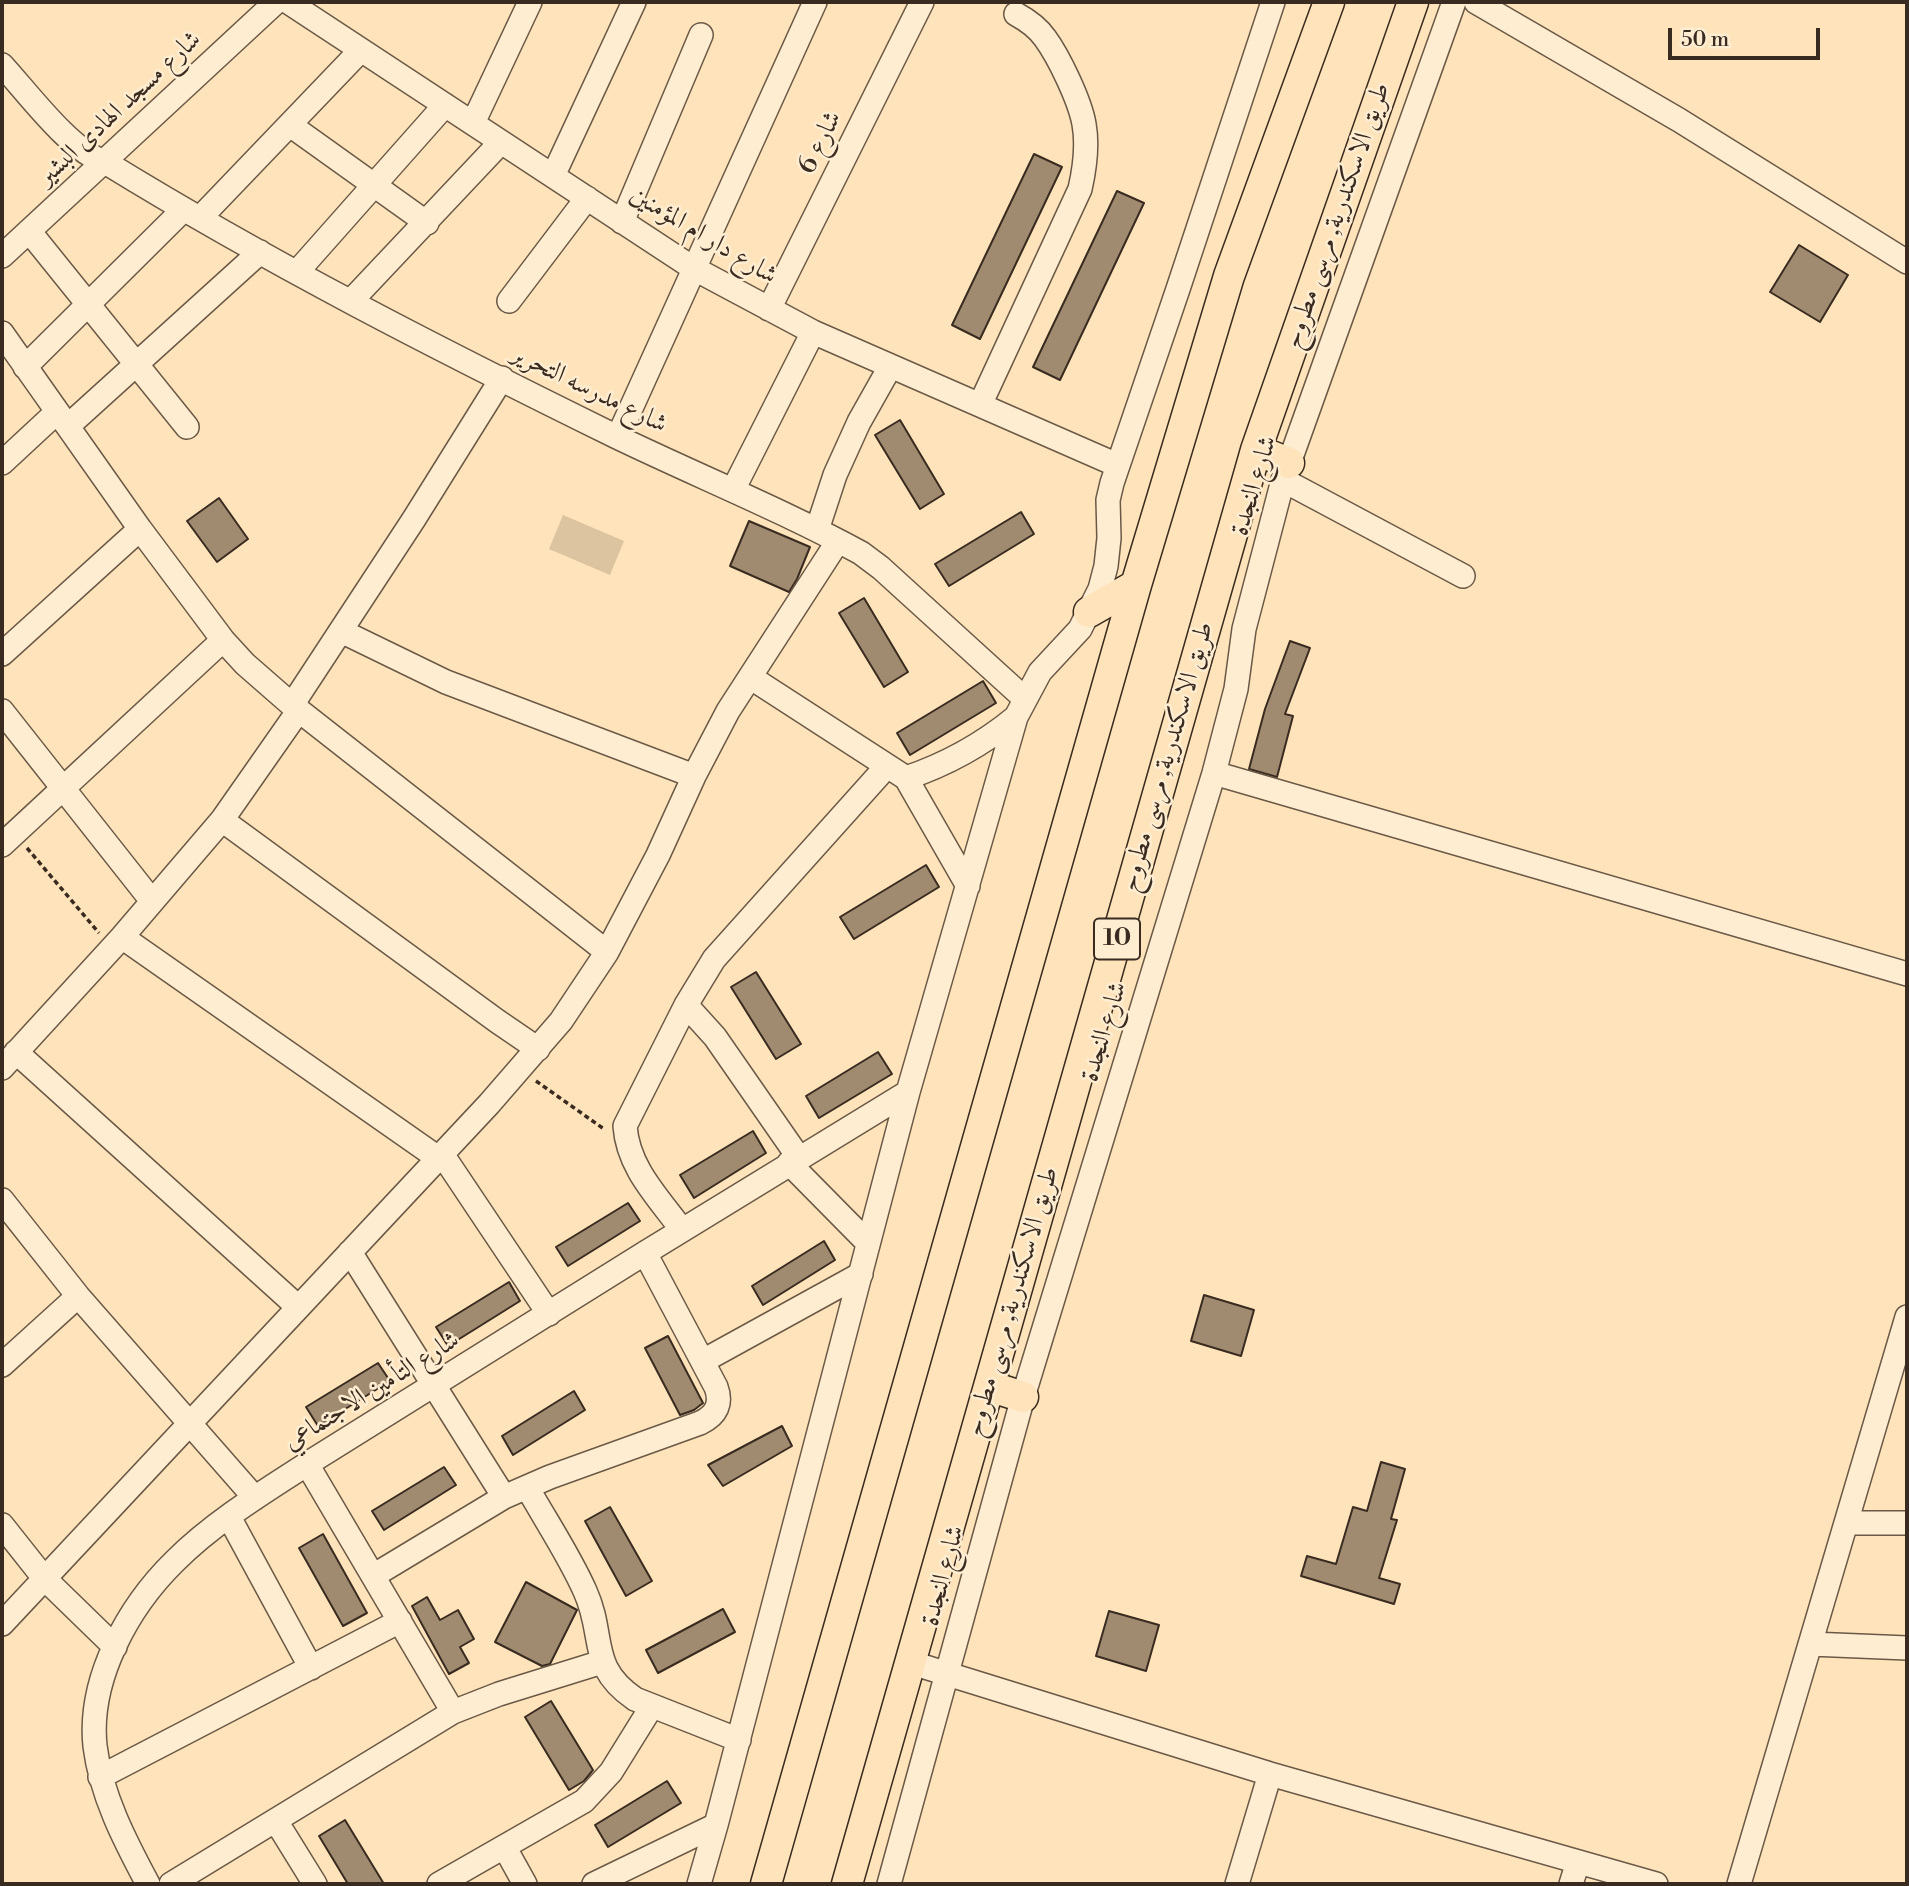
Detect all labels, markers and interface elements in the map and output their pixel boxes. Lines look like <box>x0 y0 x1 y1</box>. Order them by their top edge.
scale bar <box>1671 14 1823 58</box>
street label: شارع مسجد الهادى البشير <box>31 25 209 193</box>
text: 50 m <box>1681 27 1729 53</box>
street label: طريق الاسكندرية, مرسى مطروح <box>1278 79 1398 353</box>
street label: شارع 6 <box>792 106 850 180</box>
street label: شارع دار ام المؤمنين <box>624 180 782 292</box>
street label: شارع مدرسه التحرير <box>506 339 672 441</box>
street label: شارع النجدة <box>1225 432 1285 540</box>
street label: طريق الاسكندرية, مرسى مطروح <box>1115 619 1221 895</box>
road number: 10 <box>1094 918 1140 959</box>
street label: شارع النجدة <box>1075 978 1135 1086</box>
street label: طريق الاسكندرية, مرسى مطروح <box>960 1164 1066 1440</box>
street label: شارع التأمين الاجتماعي <box>278 1325 466 1459</box>
street label: شارع النجدة <box>916 1522 972 1630</box>

